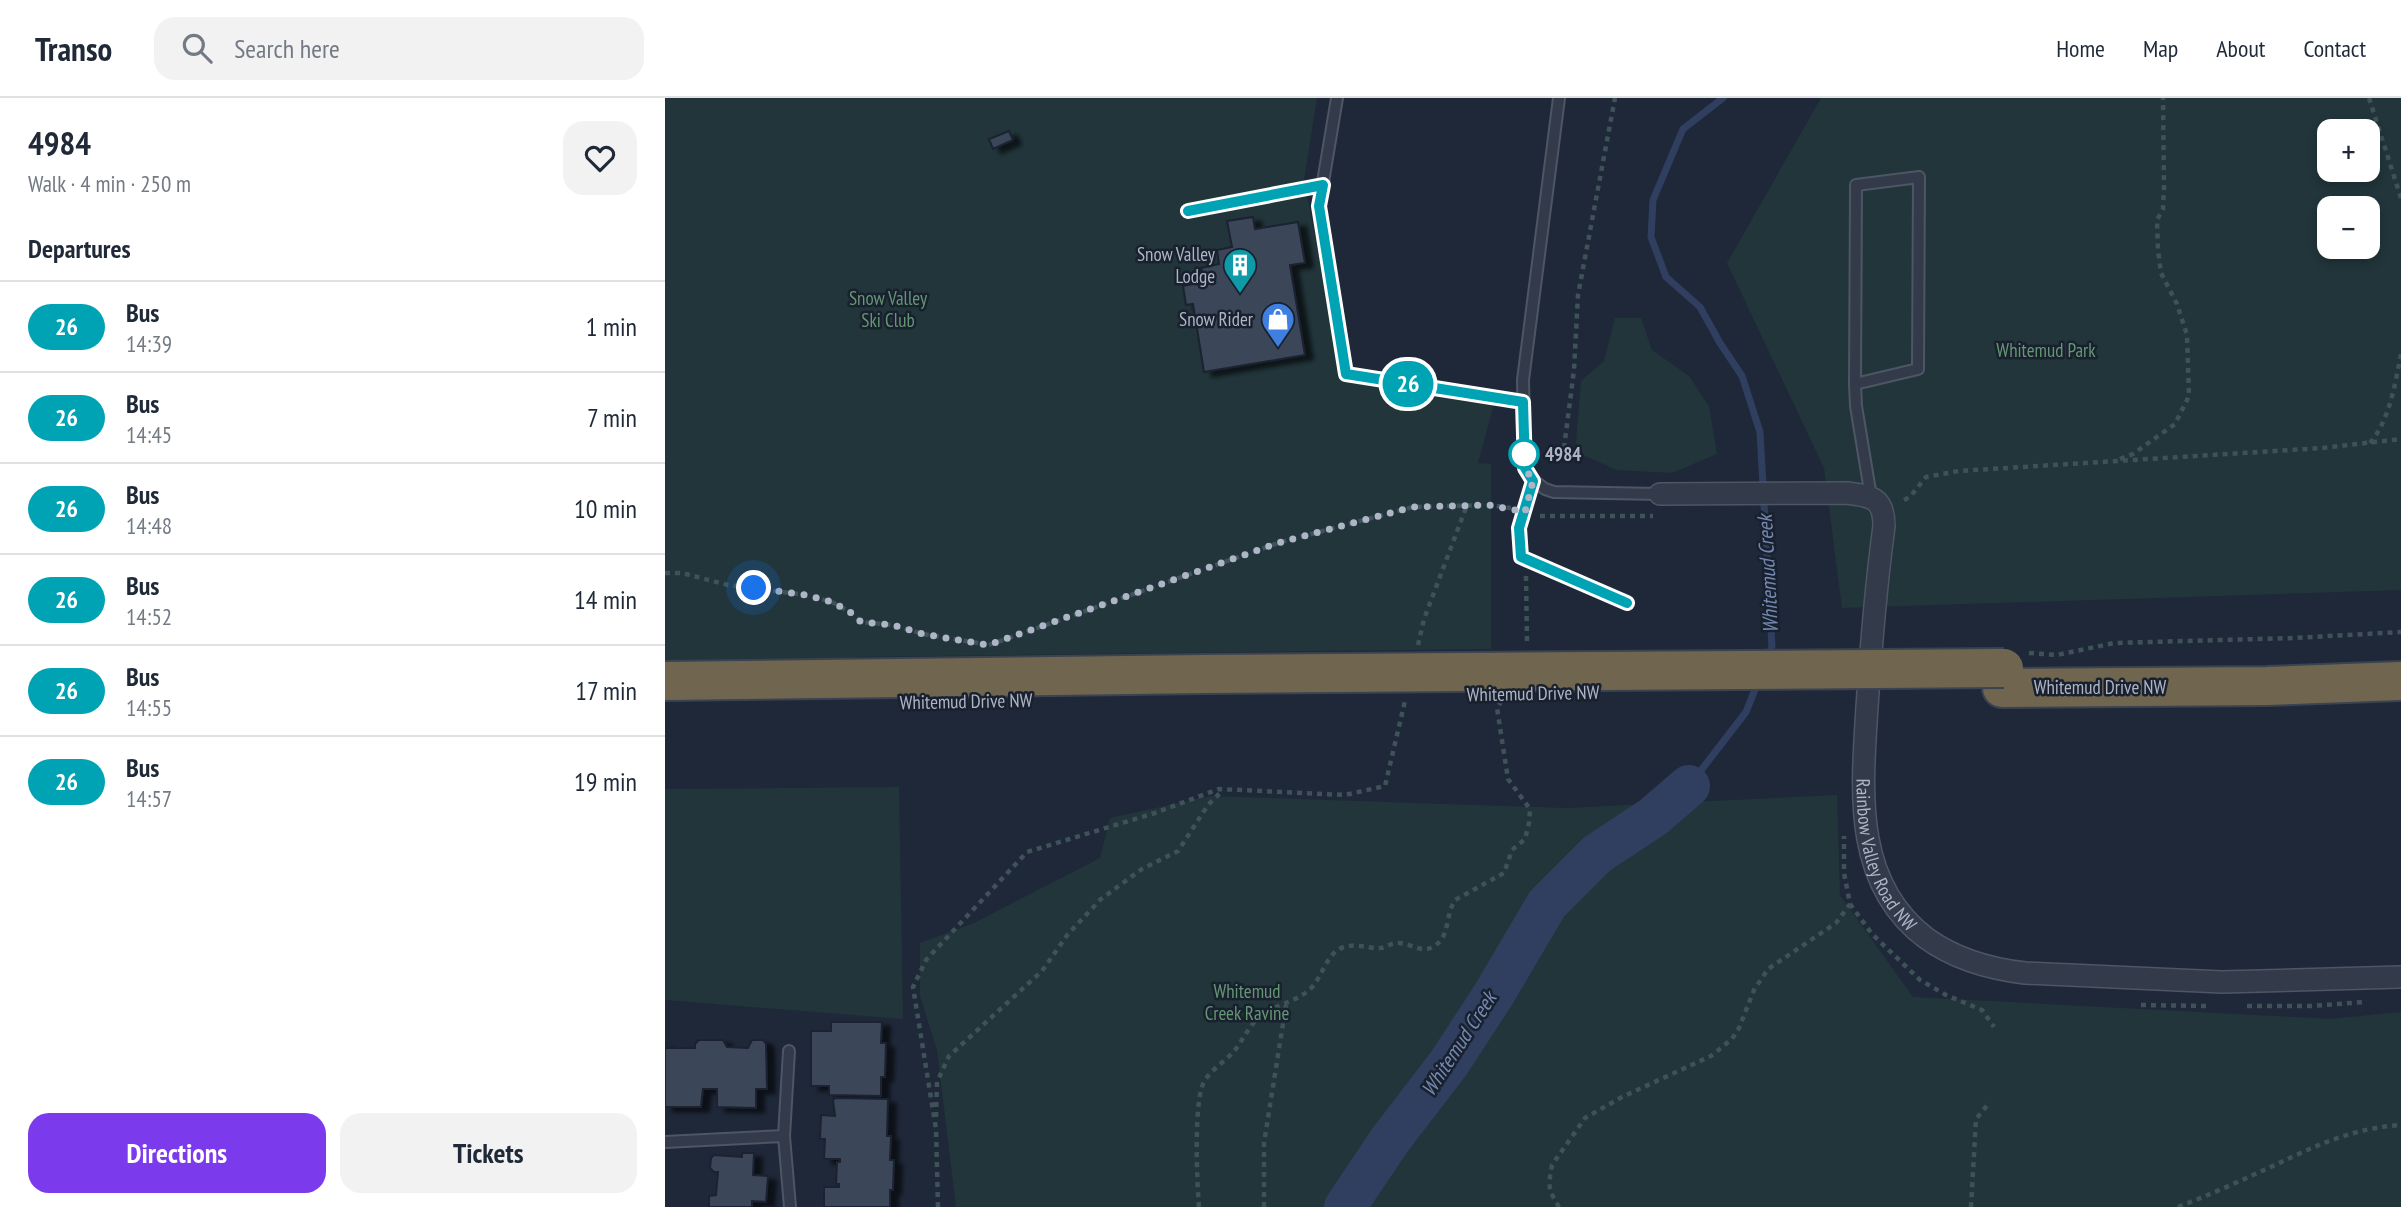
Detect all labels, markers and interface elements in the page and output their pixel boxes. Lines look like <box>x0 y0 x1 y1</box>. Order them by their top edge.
search box <box>154 17 644 80</box>
text: Transo <box>35 27 112 70</box>
icon: search <box>178 29 216 67</box>
text: Search here <box>234 32 340 65</box>
text: Home <box>2056 33 2105 64</box>
text: Map <box>2143 33 2178 64</box>
text: About <box>2216 33 2265 64</box>
text: Contact <box>2303 33 2366 64</box>
map controls <box>2317 119 2380 259</box>
button: + <box>2317 119 2380 182</box>
text: 4984 <box>28 121 91 164</box>
button: heart <box>563 121 637 195</box>
text: Walk · 4 min · 250 m <box>28 169 191 198</box>
button: − <box>2317 196 2380 259</box>
text: Departures <box>28 232 131 265</box>
place label: Snow Valley Lodge <box>1137 242 1216 288</box>
building icon: Snow Valley Lodge <box>1221 246 1259 295</box>
park label: Snow Valley Ski Club <box>849 286 928 332</box>
text: Bus <box>126 296 159 329</box>
shop icon: Snow Rider <box>1259 300 1297 349</box>
place label: Snow Rider <box>1179 307 1254 331</box>
text: 1 min <box>586 310 637 343</box>
text: 26 <box>55 311 78 342</box>
text: 14:39 <box>126 329 172 358</box>
park label: Whitemud Park <box>1996 338 2096 362</box>
line badge: 26 <box>1377 361 1439 407</box>
text: 26 <box>1397 368 1419 399</box>
text: Bus <box>126 387 159 420</box>
text: 7 min <box>587 401 637 434</box>
text: 26 <box>55 402 78 433</box>
text: 14:45 <box>126 420 172 449</box>
marker: 4984 <box>1509 439 1539 469</box>
place label: 4984 <box>1545 442 1581 466</box>
text: Bus <box>126 478 159 511</box>
text: 10 min <box>574 492 637 525</box>
text: 26 <box>55 493 78 524</box>
text: 14:48 <box>126 511 172 540</box>
water label: Whitemud Creek <box>1751 511 1784 634</box>
text: Bus <box>126 569 159 602</box>
your location <box>736 570 771 605</box>
text: 14 min <box>574 583 637 616</box>
text: 26 <box>55 584 78 615</box>
text: 14:52 <box>126 602 172 631</box>
text: Bus <box>126 660 159 693</box>
text: 17 min <box>575 674 637 707</box>
text: 26 <box>55 675 78 706</box>
street label: Whitemud Drive NW <box>2034 675 2167 699</box>
street label: Whitemud Drive NW <box>1467 680 1600 706</box>
street label: Whitemud Drive NW <box>900 688 1033 714</box>
text: 14:55 <box>126 693 172 722</box>
text: Bus <box>126 751 159 784</box>
text: 19 min <box>574 765 637 798</box>
text: 26 <box>55 766 78 797</box>
street label: Rainbow Valley Road NW <box>1852 779 1922 936</box>
text: 14:57 <box>126 784 172 813</box>
park label: Whitemud Creek Ravine <box>1205 979 1289 1025</box>
water label: Whitemud Creek <box>1415 984 1504 1101</box>
button: Directions <box>28 1113 326 1193</box>
button: Tickets <box>340 1113 637 1193</box>

